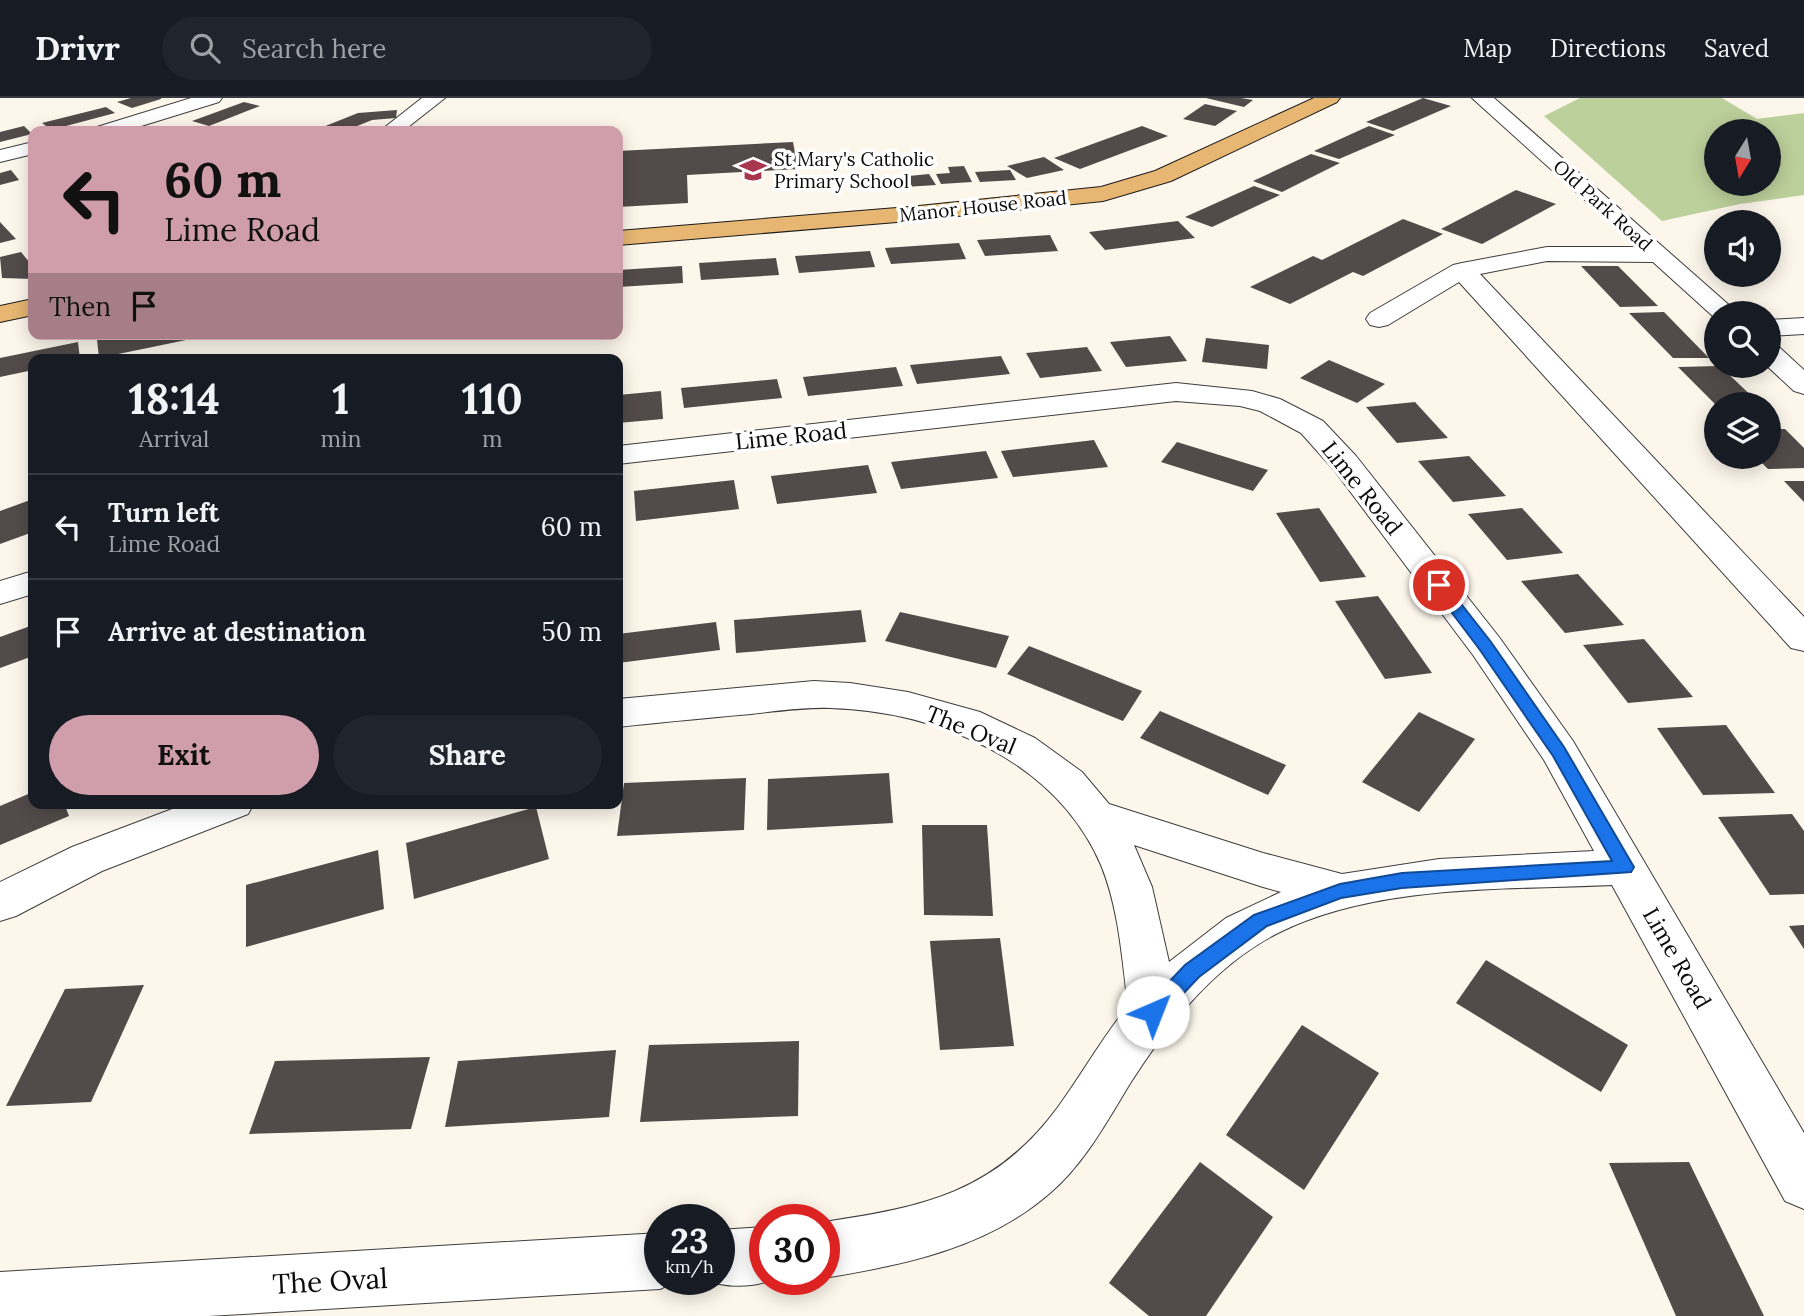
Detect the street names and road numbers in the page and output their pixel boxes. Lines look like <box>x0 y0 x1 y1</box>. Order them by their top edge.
street label: Old Park Road <box>1548 154 1658 256</box>
street label: Manor House Road <box>898 185 1068 227</box>
street label: Lime Road <box>734 415 848 456</box>
street label: Lime Road <box>1316 435 1409 541</box>
street label: The Oval <box>922 698 1021 761</box>
street label: Lime Road <box>1637 902 1718 1014</box>
street label: The Oval <box>271 1260 389 1302</box>

